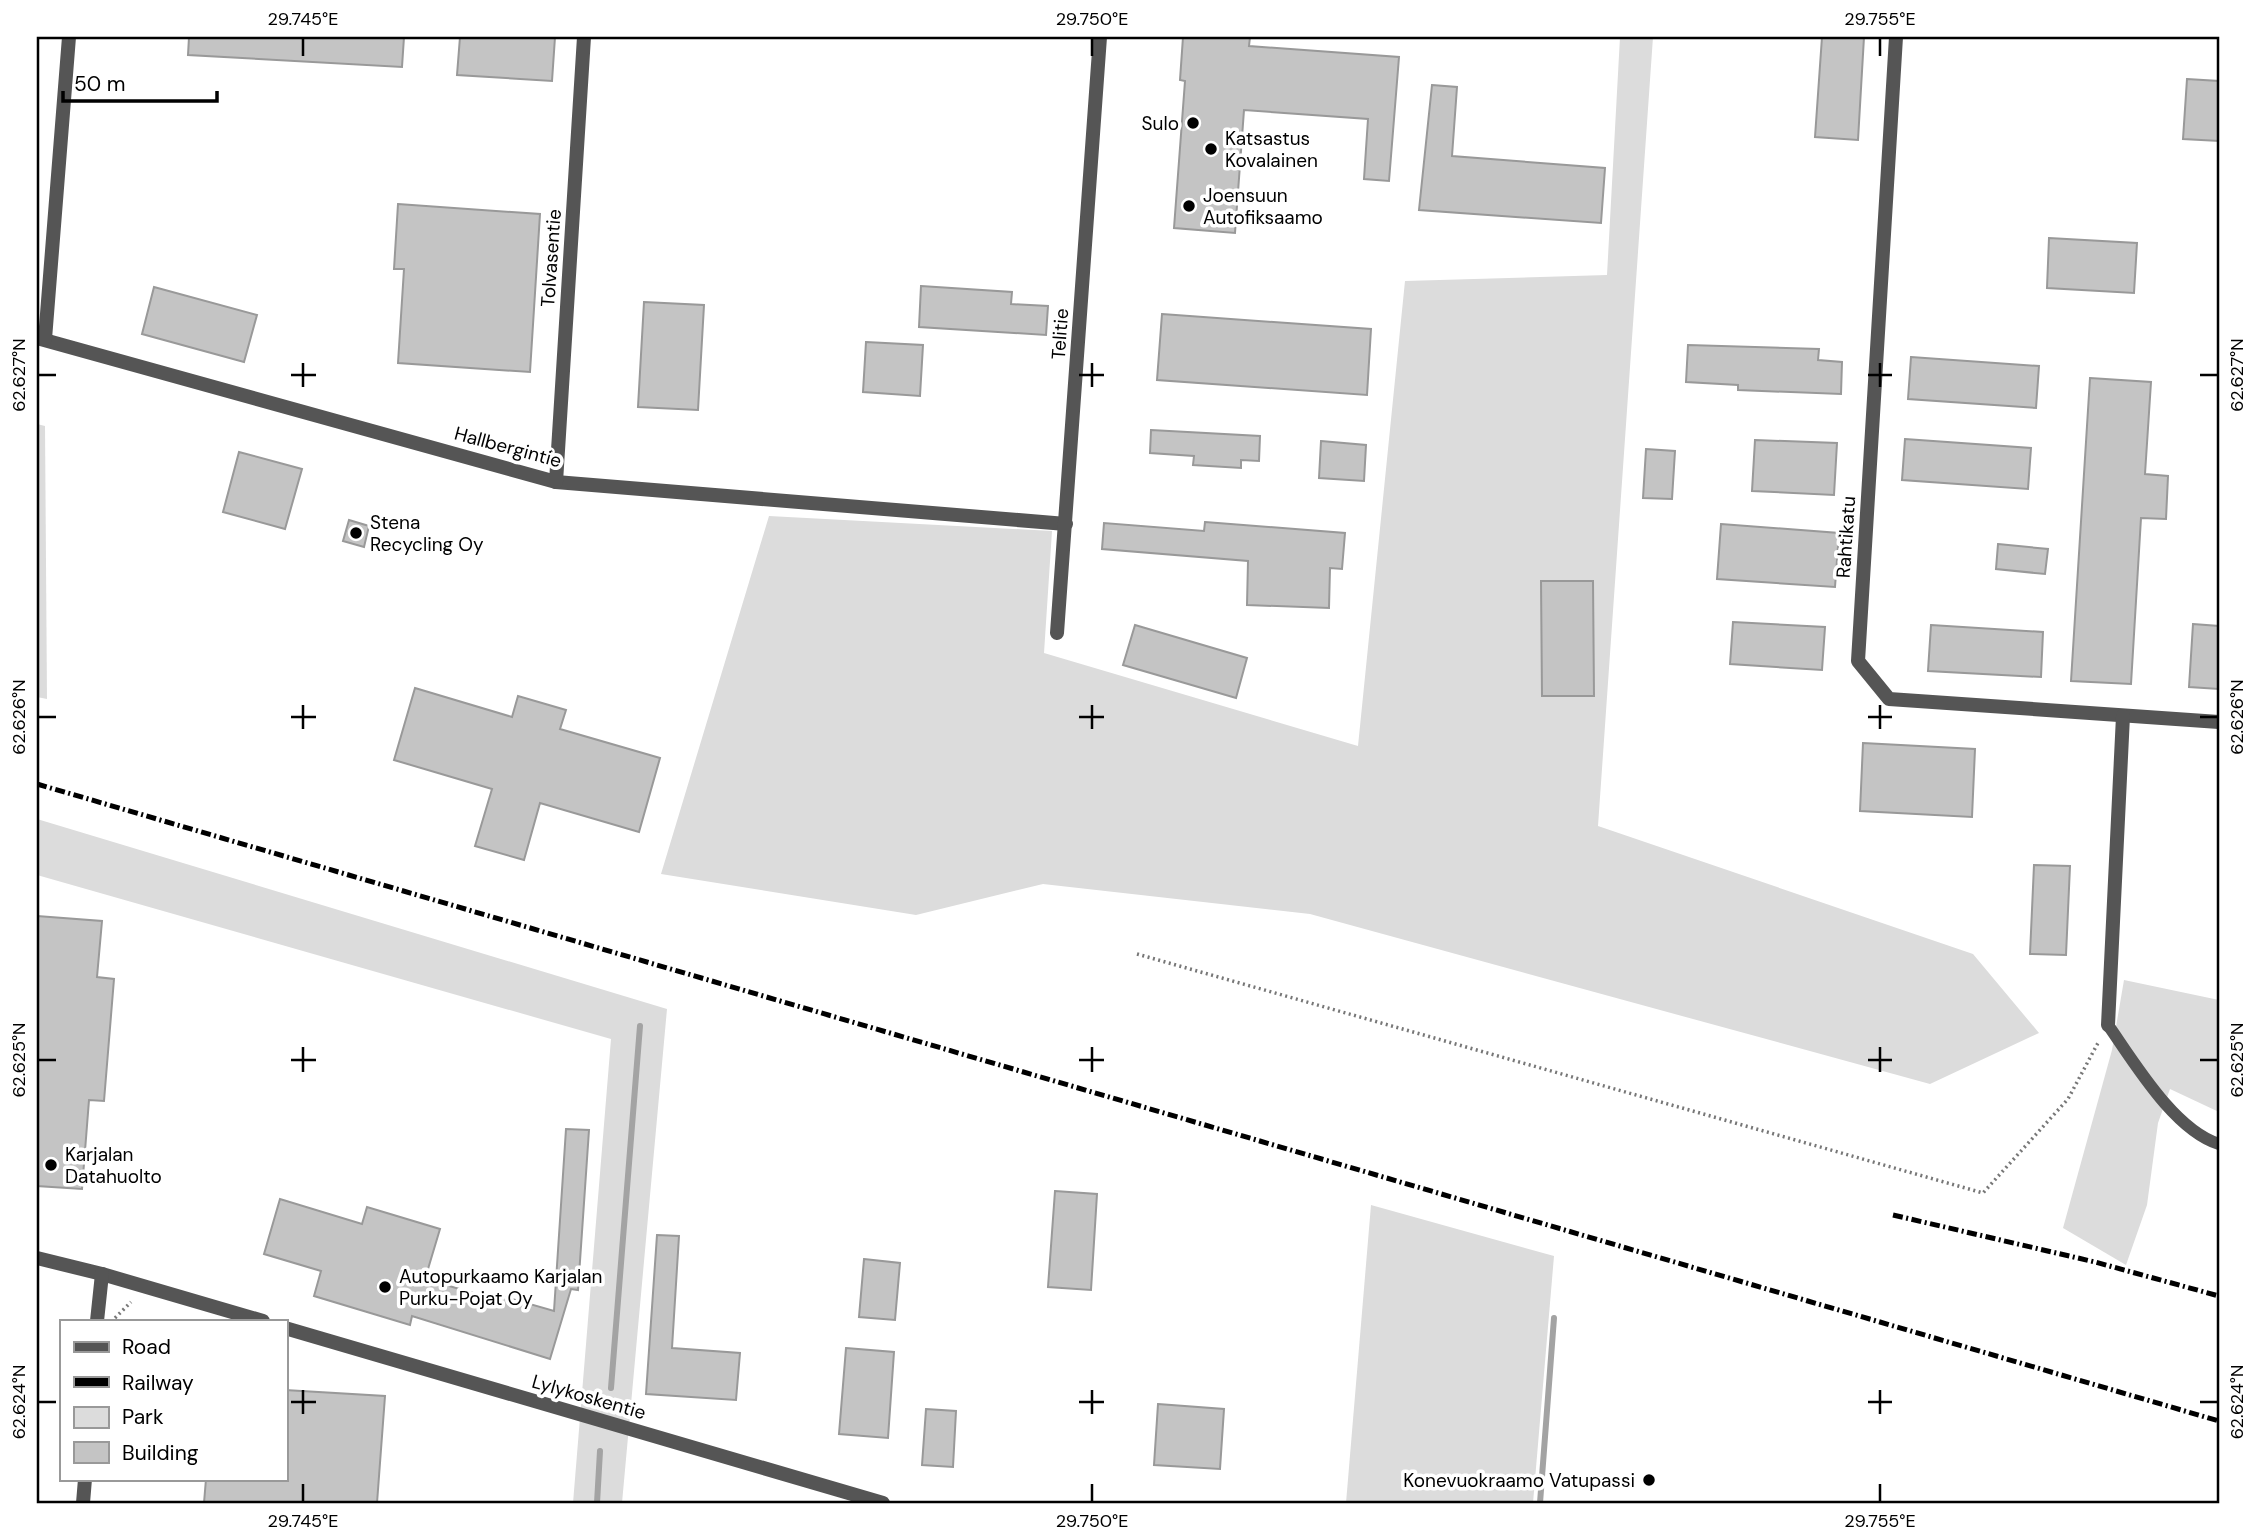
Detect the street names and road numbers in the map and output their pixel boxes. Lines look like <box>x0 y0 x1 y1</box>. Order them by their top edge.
street label: Tolvasentie <box>535 208 567 308</box>
street label: Telitie <box>1046 308 1074 360</box>
street label: Hallbergintie <box>452 421 564 473</box>
street label: Rahtikatu <box>1831 495 1861 579</box>
street label: Lylykoskentie <box>529 1369 649 1425</box>

